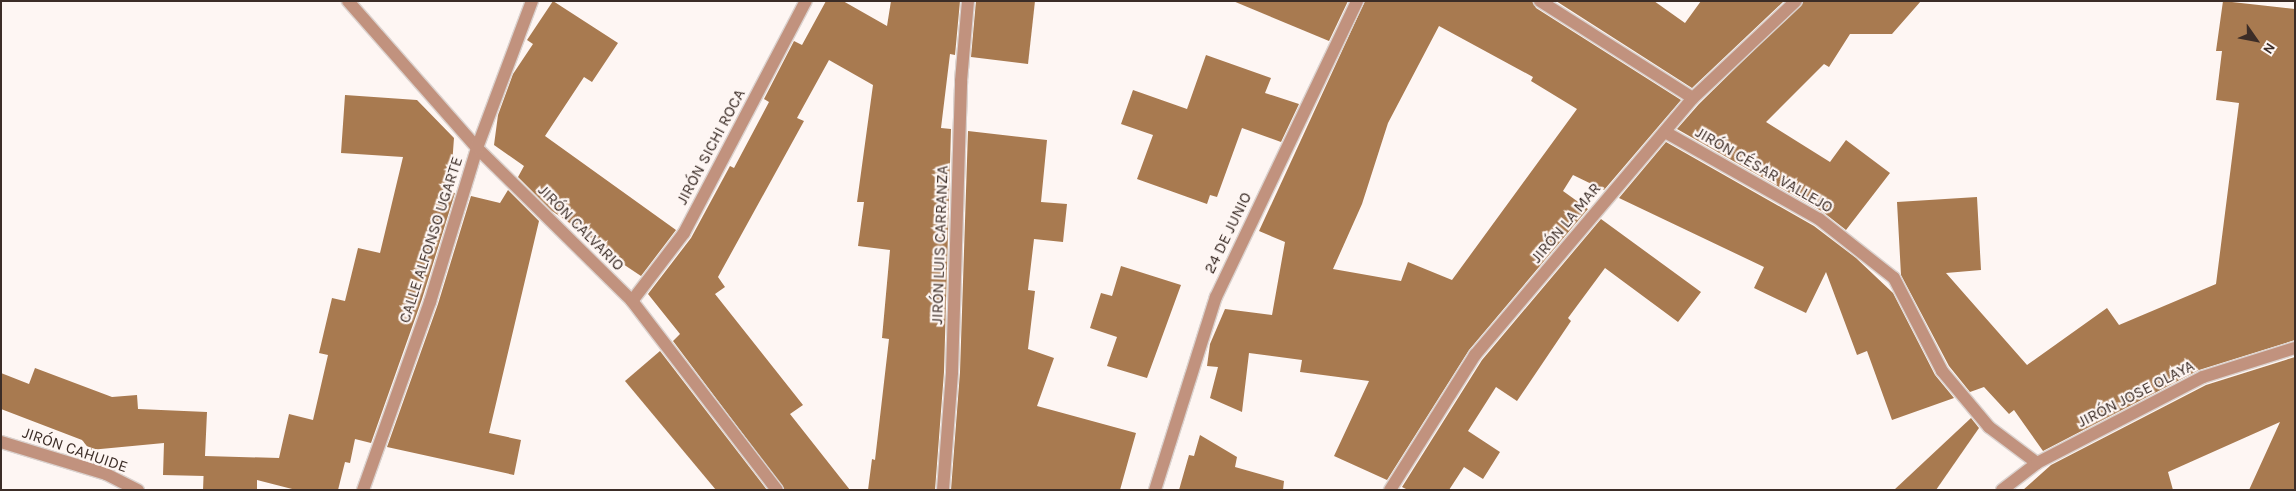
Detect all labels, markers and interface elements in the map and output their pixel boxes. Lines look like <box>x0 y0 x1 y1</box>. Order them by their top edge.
north arrow <box>2231 15 2281 65</box>
text: N <box>2259 40 2279 57</box>
street label: JIRÓN SICHI ROCA <box>673 86 749 208</box>
street label: JIRÓN CÉSAR VALLEJO <box>1692 123 1836 217</box>
street label: CALLE ALFONSO UGARTE <box>395 154 467 326</box>
street label: JIRÓN LUIS CARRANZA <box>928 165 952 325</box>
street label: JIRÓN LA MAR <box>1527 179 1605 267</box>
street label: JIRÓN CALVARIO <box>534 181 628 275</box>
street label: 24 DE JUNIO <box>1200 189 1256 277</box>
street label: JIRÓN JOSE OLAYA <box>2074 356 2198 432</box>
street label: JIRÓN CAHUIDE <box>20 423 130 477</box>

